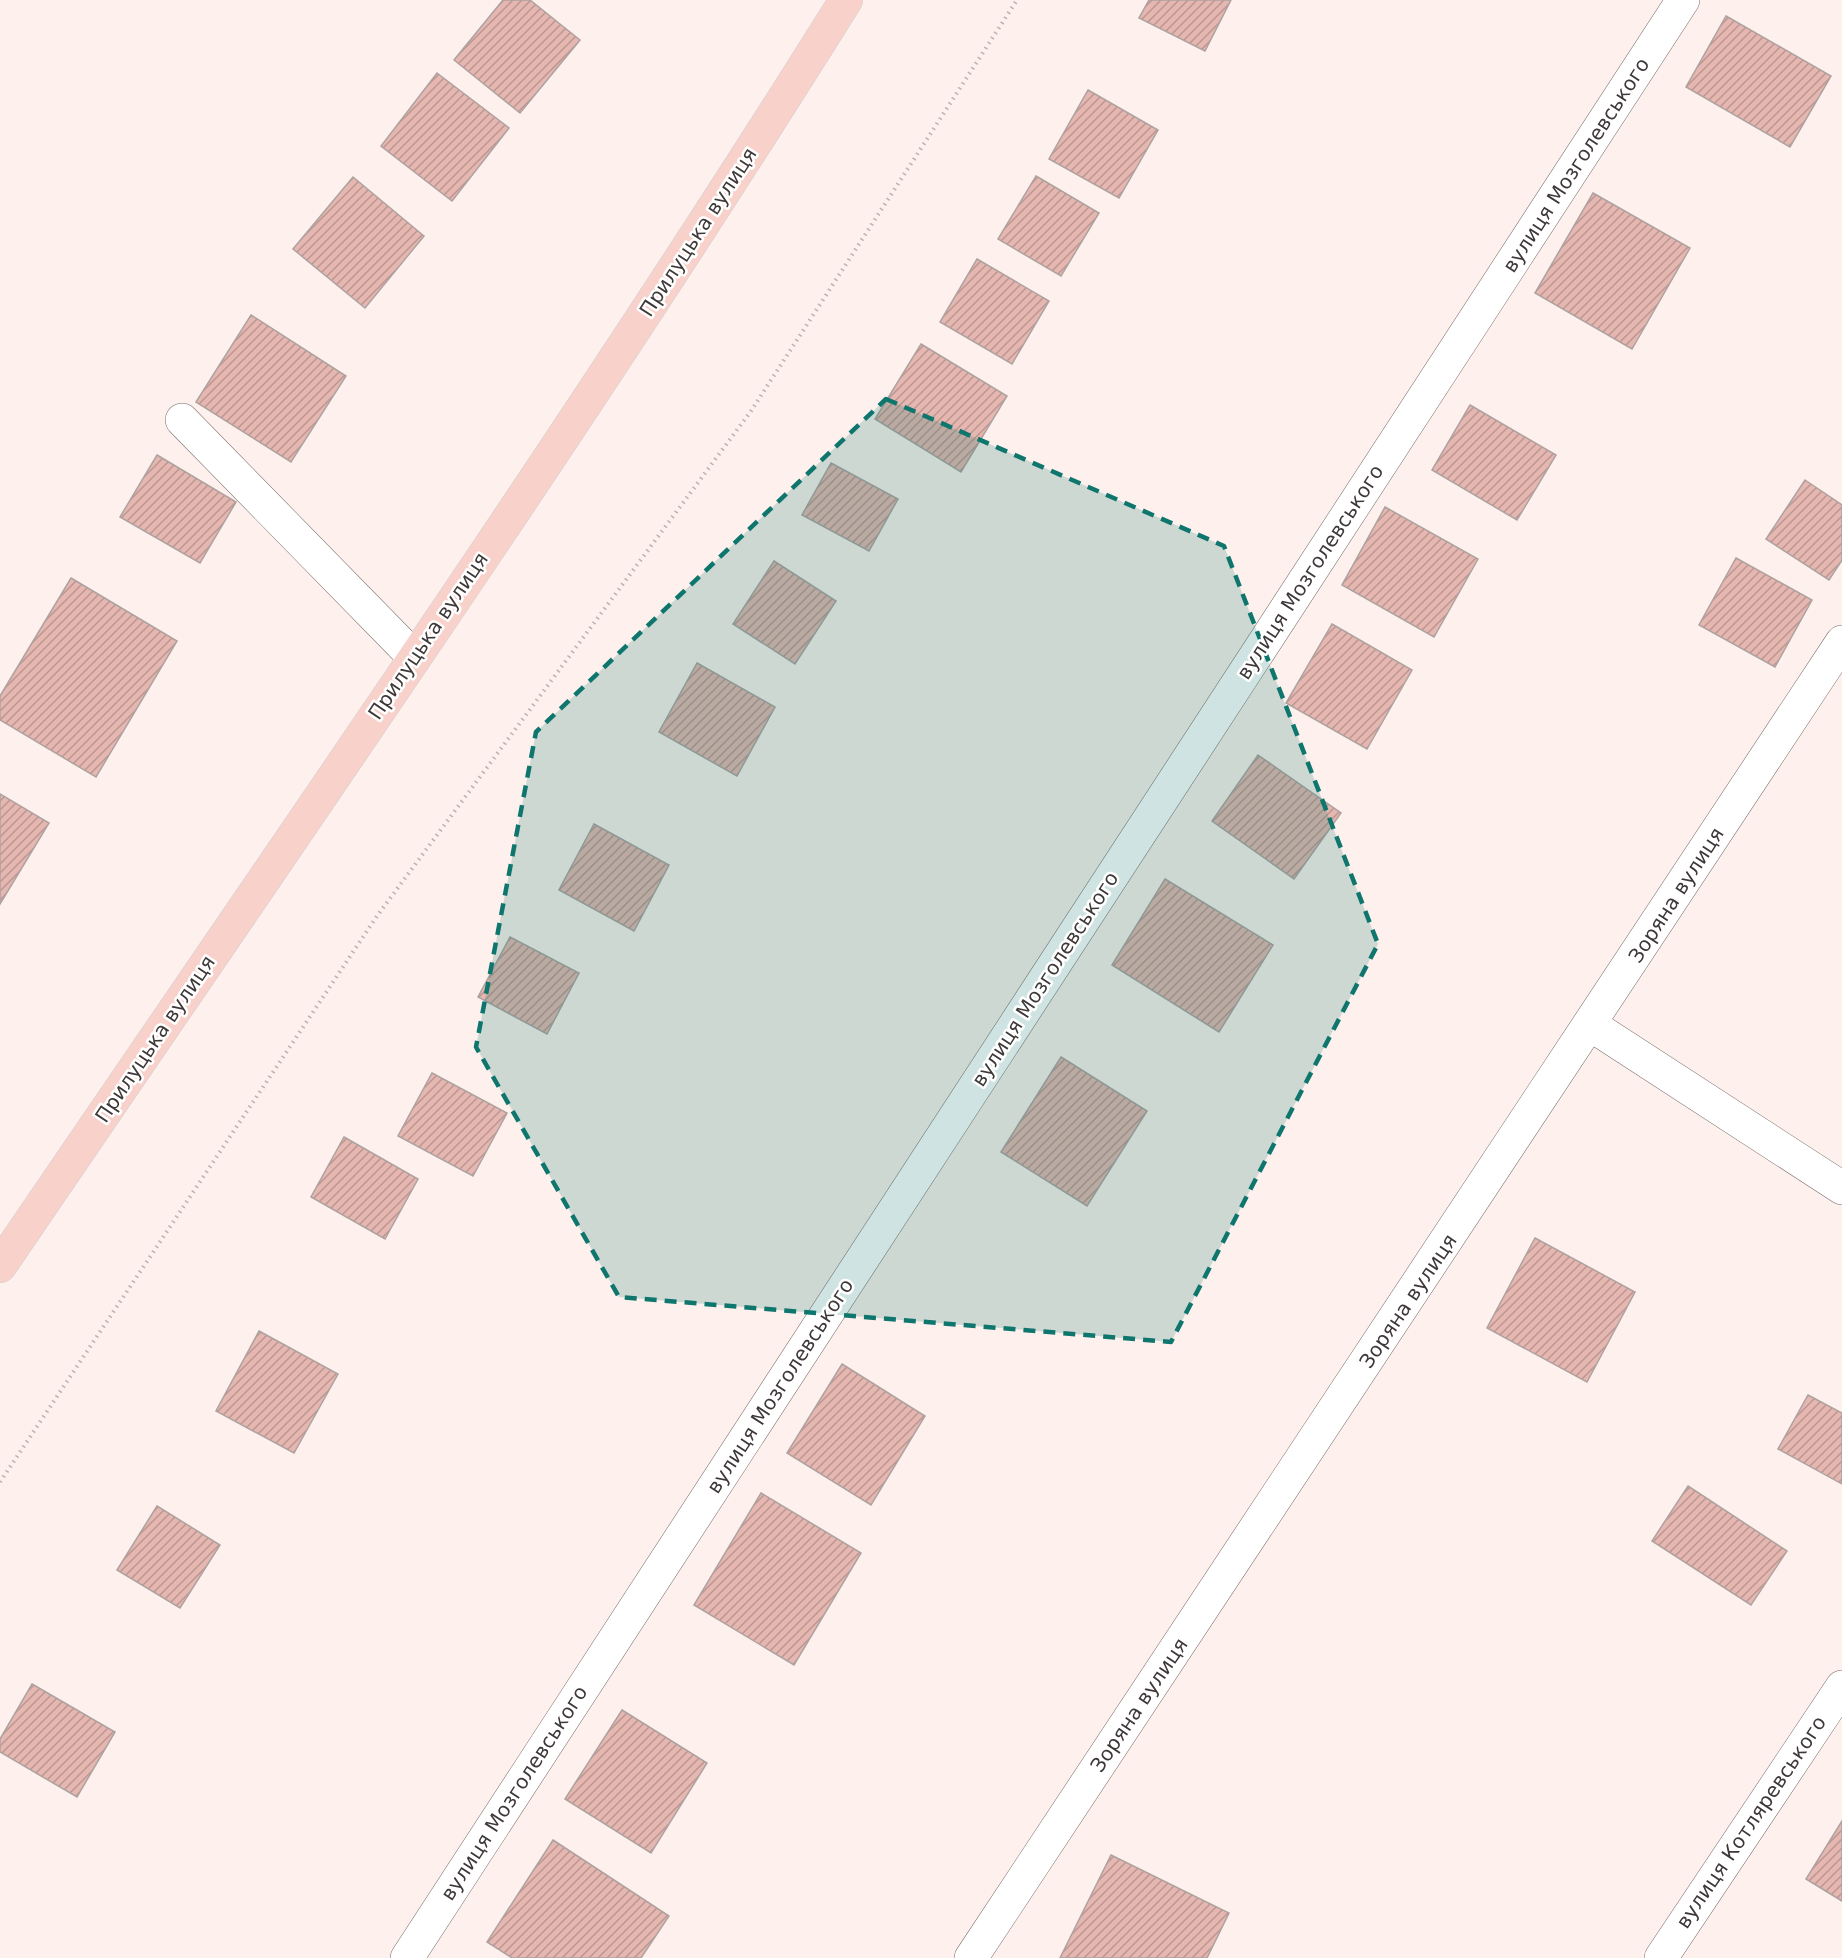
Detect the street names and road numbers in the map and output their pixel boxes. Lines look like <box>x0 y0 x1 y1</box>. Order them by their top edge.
street label: вулиця Мозголевського <box>1498 53 1654 277</box>
street label: Прилуцька вулиця <box>634 143 762 321</box>
street label: вулиця Мозголевського <box>1232 460 1388 684</box>
street label: Прилуцька вулиця <box>363 548 493 724</box>
street label: Зоряна вулиця <box>1623 823 1729 967</box>
street label: вулиця Мозголевського <box>967 867 1123 1091</box>
street label: Прилуцька вулиця <box>90 951 220 1127</box>
street label: Зоряна вулиця <box>1354 1229 1462 1373</box>
street label: вулиця Мозголевського <box>702 1274 858 1498</box>
street label: Зоряна вулиця <box>1085 1633 1193 1777</box>
street label: вулиця Мозголевського <box>436 1681 592 1905</box>
street label: вулиця Котляревського <box>1671 1711 1831 1933</box>

